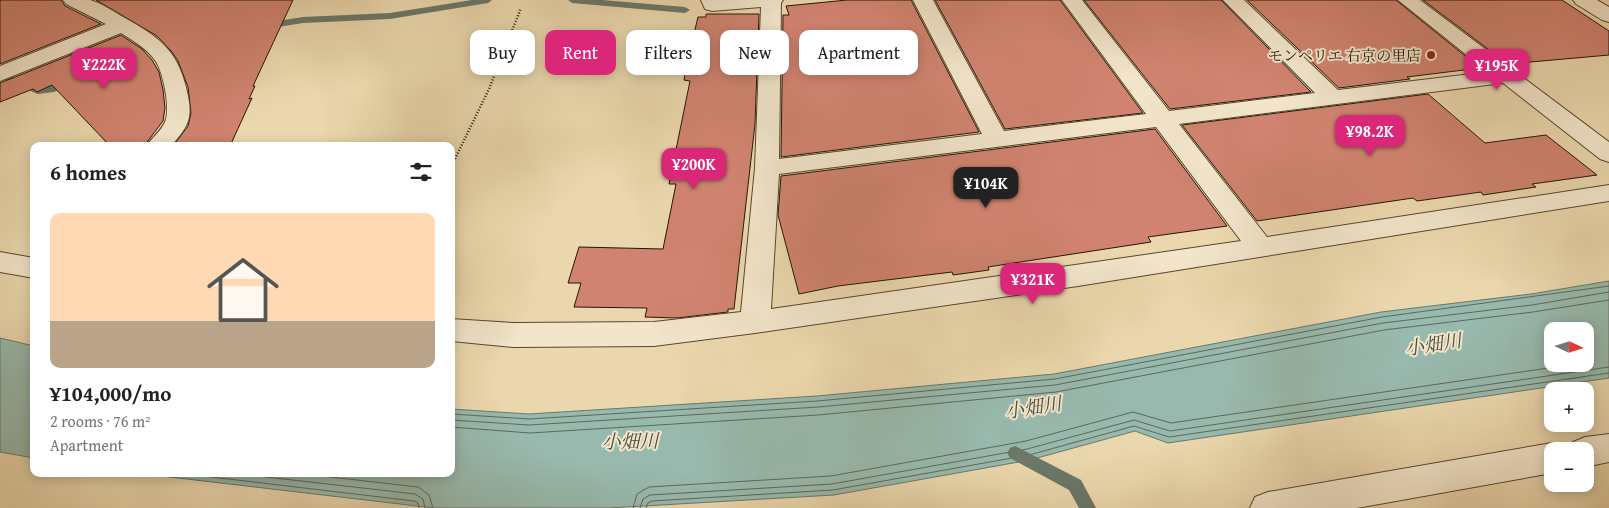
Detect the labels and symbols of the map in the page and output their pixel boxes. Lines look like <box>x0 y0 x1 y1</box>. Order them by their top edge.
place label: モンペリエ 右京の里店 <box>1268 45 1421 66</box>
pin: ¥222K <box>69 48 139 90</box>
pin: ¥195K <box>1462 48 1532 91</box>
marker: モンペリエ 右京の里店 <box>1425 49 1437 61</box>
pin: ¥98.2K <box>1329 114 1411 157</box>
pin: ¥200K <box>659 148 729 190</box>
pin: ¥104K <box>951 166 1021 209</box>
pin: ¥321K <box>998 262 1068 305</box>
north arrow <box>1544 322 1594 372</box>
water label: 小畑川 <box>1403 325 1465 362</box>
water label: 小畑川 <box>1003 388 1065 425</box>
water label: 小畑川 <box>601 426 661 455</box>

